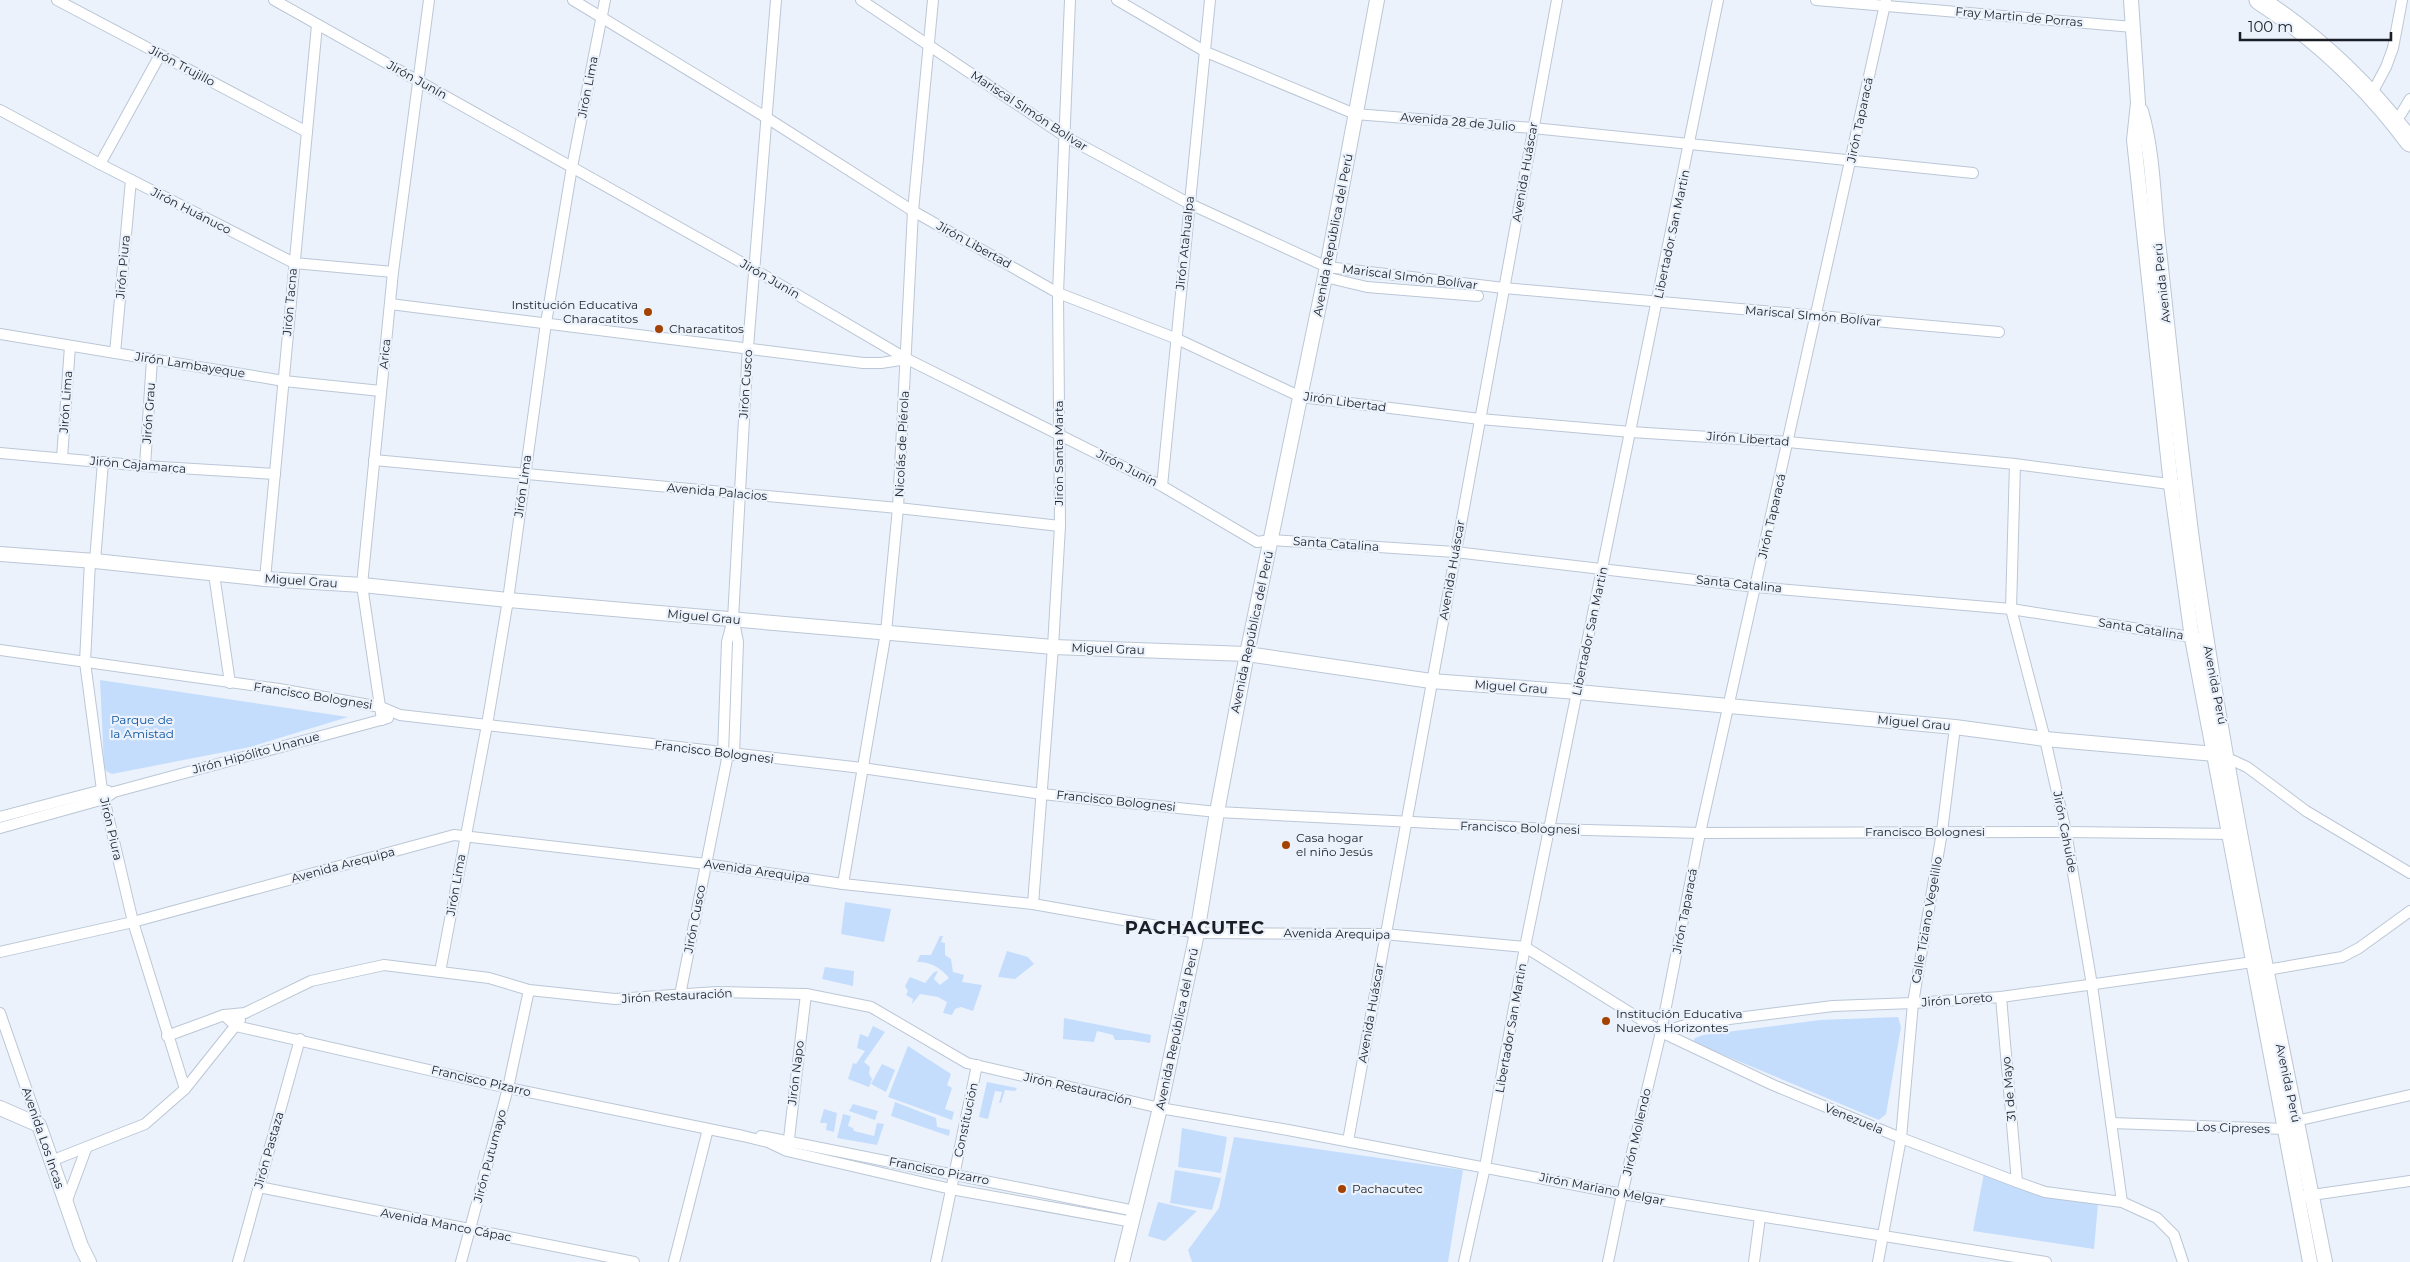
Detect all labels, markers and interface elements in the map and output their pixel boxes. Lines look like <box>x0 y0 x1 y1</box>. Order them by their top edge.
street label: Fray Martin de Porras <box>1955 3 2083 30</box>
scale bar <box>2240 10 2391 42</box>
text: 100 m <box>2248 17 2293 36</box>
street label: Jirón Trujillo <box>146 41 218 89</box>
street label: Jirón Lima <box>574 55 601 120</box>
street label: Jirón Junín <box>384 56 450 102</box>
street label: Mariscal SImón Bolívar <box>968 67 1091 154</box>
street label: Jirón Taparacá <box>1843 76 1876 165</box>
street label: Avenida 28 de Julio <box>1400 109 1516 134</box>
street label: Avenida Huáscar <box>1508 121 1541 223</box>
street label: Avenida República del Perú <box>1309 152 1356 318</box>
street label: Libertador San Martin <box>1651 168 1693 300</box>
street label: Jirón Huánuco <box>148 183 234 237</box>
street label: Jirón Atahualpa <box>1172 195 1197 292</box>
street label: Jirón Libertad <box>933 217 1014 271</box>
street label: Jirón Piura <box>112 234 133 300</box>
street label: Avenida Perú <box>2150 242 2173 324</box>
street label: Jirón Junín <box>737 255 803 302</box>
street label: Mariscal SImón Bolívar <box>1342 261 1479 292</box>
street label: Jirón Tacna <box>279 267 300 338</box>
place label: Institución Educativa Characatitos <box>511 297 638 326</box>
street label: Mariscal SImón Bolívar <box>1745 302 1882 329</box>
marker: Institución Educativa Characatitos <box>642 306 654 318</box>
place label: Characatitos <box>669 321 744 336</box>
marker: Characatitos <box>653 323 665 335</box>
street label: Arica <box>375 338 394 370</box>
street label: Jirón Lambayeque <box>133 348 246 381</box>
street label: Jirón Cusco <box>736 349 755 420</box>
street label: Jirón Lima <box>56 370 75 435</box>
street label: Jirón Grau <box>139 382 158 445</box>
street label: Jirón Libertad <box>1302 388 1387 415</box>
street label: Nicolás de Piérola <box>891 390 912 498</box>
street label: Jirón Santa Marta <box>1051 400 1066 507</box>
street label: Jirón Libertad <box>1705 428 1790 449</box>
street label: Jirón Junín <box>1093 445 1160 489</box>
street label: Jirón Cajamarca <box>88 453 187 476</box>
street label: Jirón Lima <box>511 454 534 519</box>
street label: Jirón Taparacá <box>1754 472 1789 561</box>
street label: Avenida Palacios <box>666 480 768 503</box>
street label: Avenida Huáscar <box>1435 519 1468 621</box>
street label: Santa Catalina <box>1292 533 1380 554</box>
street label: Avenida República del Perú <box>1227 549 1276 714</box>
street label: Libertador San Martin <box>1569 565 1611 697</box>
street label: Miguel Grau <box>264 570 338 591</box>
street label: Santa Catalina <box>1695 572 1783 595</box>
street label: Miguel Grau <box>667 606 741 627</box>
street label: Santa Catalina <box>2097 614 2185 643</box>
street label: Miguel Grau <box>1071 640 1145 657</box>
street label: Avenida Perú <box>2200 644 2231 726</box>
street label: Miguel Grau <box>1474 676 1548 697</box>
street label: Francisco Bolognesi <box>253 679 374 712</box>
park label: Parque de la Amistad <box>110 712 174 741</box>
street label: Miguel Grau <box>1877 712 1951 733</box>
street label: Jirón Hipólito Unanue <box>190 728 321 777</box>
street label: Francisco Bolognesi <box>654 737 775 766</box>
street label: Francisco Bolognesi <box>1056 787 1177 814</box>
street label: Jirón Cahuide <box>2050 789 2081 874</box>
street label: Jirón Piura <box>97 795 126 862</box>
street label: Francisco Bolognesi <box>1460 818 1580 837</box>
street label: Francisco Bolognesi <box>1865 824 1985 839</box>
place label: Casa hogar el niño Jesús <box>1296 830 1373 859</box>
marker: Casa hogar el niño Jesús <box>1280 839 1292 851</box>
street label: Avenida Arequipa <box>289 843 396 886</box>
street label: Jirón Lima <box>442 853 468 918</box>
street label: Calle Tiziano Vegelillo <box>1908 855 1945 985</box>
street label: Avenida Arequipa <box>703 856 811 885</box>
street label: Jirón Taparacá <box>1669 867 1700 956</box>
street label: Jirón Cusco <box>680 884 708 955</box>
district label: PACHACUTEC <box>1125 917 1265 939</box>
street label: Avenida Arequipa <box>1284 925 1390 942</box>
street label: Avenida República del Perú <box>1152 946 1201 1111</box>
street label: Avenida Huáscar <box>1354 962 1387 1064</box>
street label: Libertador San Martin <box>1492 962 1529 1094</box>
street label: Jirón Restauración <box>620 985 733 1006</box>
street label: Jirón Loreto <box>1920 990 1993 1010</box>
place label: Institución Educativa Nuevos Horizontes <box>1616 1006 1743 1035</box>
marker: Institución Educativa Nuevos Horizontes <box>1600 1015 1612 1027</box>
street label: Jirón Napo <box>784 1040 807 1107</box>
street label: Avenida Perú <box>2273 1042 2304 1124</box>
street label: 31 de Mayo <box>1998 1056 2019 1122</box>
street label: Francisco Pizarro <box>430 1062 533 1099</box>
street label: Jirón Restauración <box>1021 1068 1134 1108</box>
street label: Constitución <box>950 1081 981 1159</box>
street label: Avenida Los Incas <box>19 1085 68 1191</box>
street label: Jirón Mollendo <box>1619 1087 1654 1178</box>
street label: Venezuela <box>1823 1100 1886 1137</box>
street label: Jirón Putumayo <box>470 1108 509 1205</box>
street label: Jirón Pastaza <box>250 1110 287 1191</box>
street label: Los Cipreses <box>2196 1119 2271 1136</box>
street label: Francisco Pizarro <box>888 1153 991 1188</box>
street label: Jirón Mariano Melgar <box>1537 1169 1666 1208</box>
place label: Pachacutec <box>1352 1181 1423 1196</box>
marker: Pachacutec <box>1336 1183 1348 1195</box>
street label: Avenida Manco Cápac <box>379 1204 513 1245</box>

